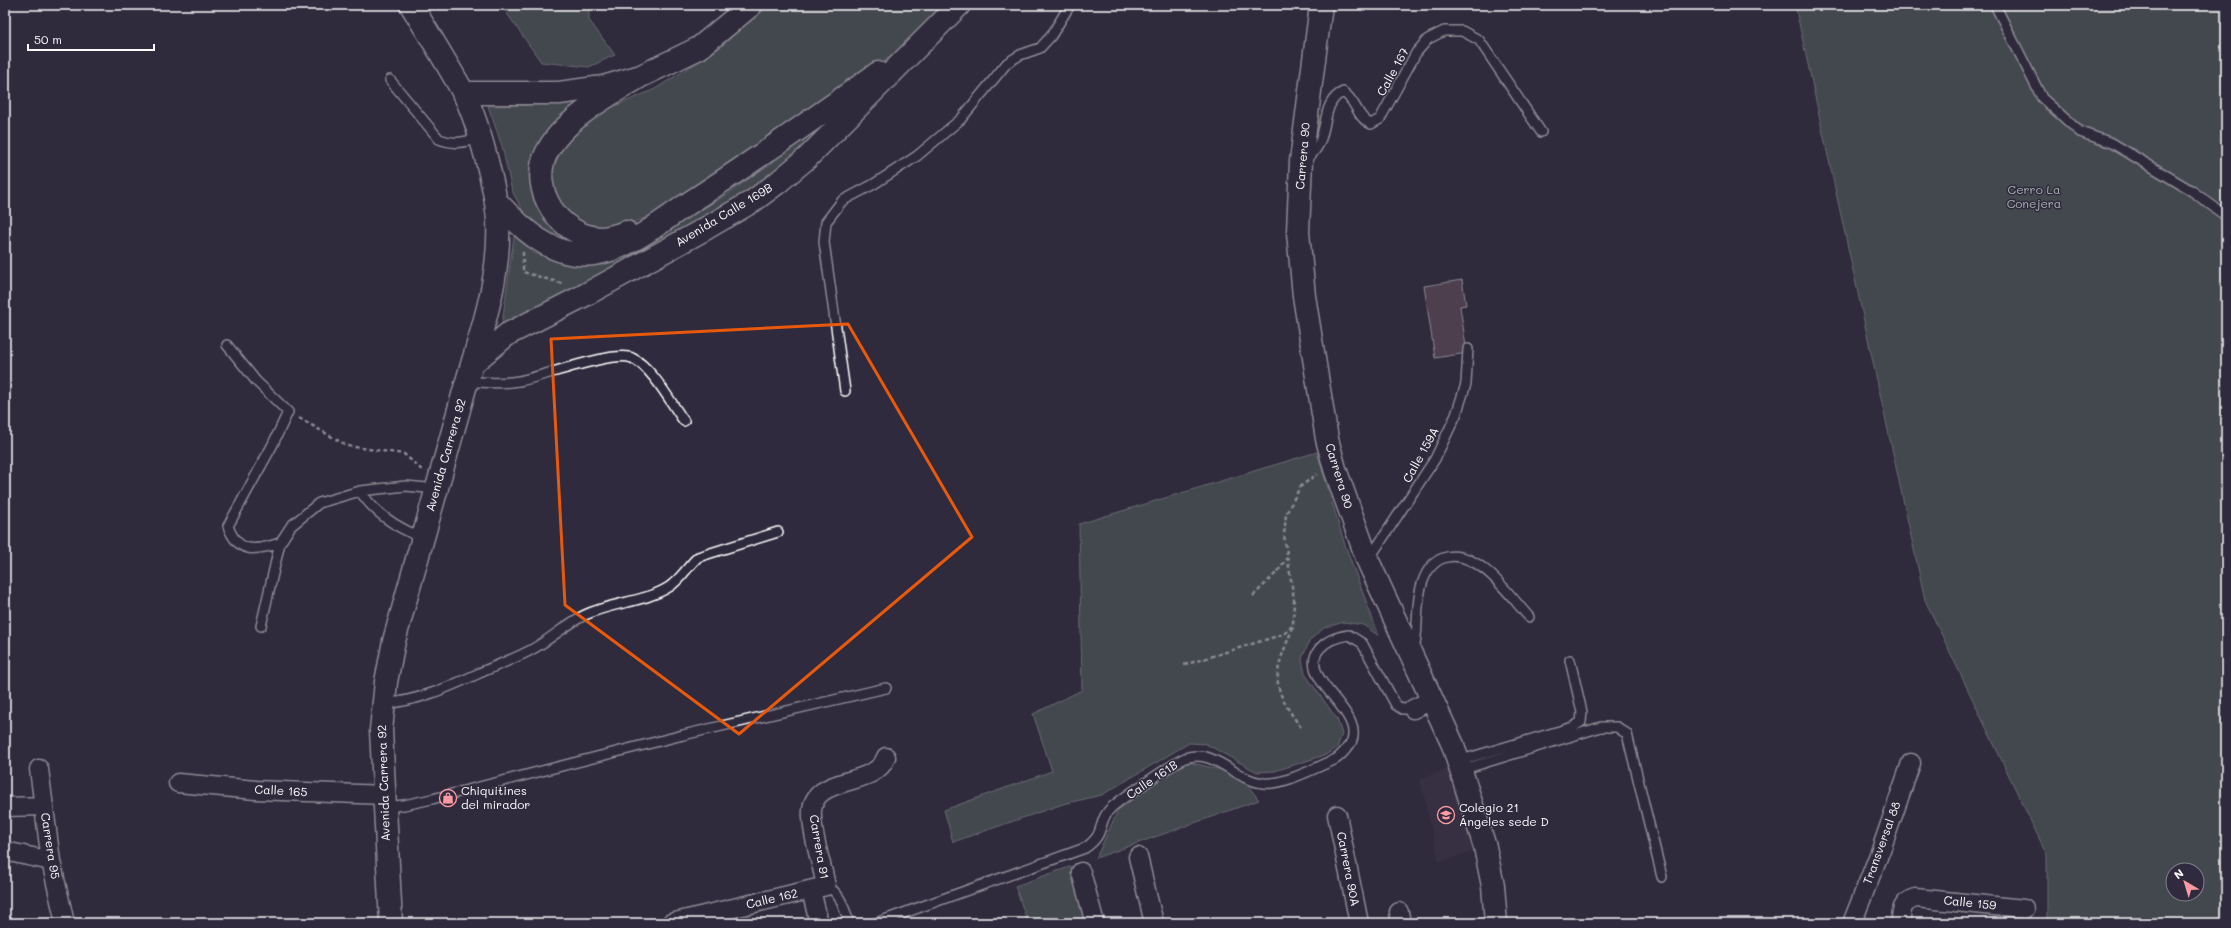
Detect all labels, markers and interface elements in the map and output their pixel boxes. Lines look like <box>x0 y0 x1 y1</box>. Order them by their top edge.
scale bar <box>28 26 154 52</box>
text: 50 m <box>34 31 62 47</box>
street label: Calle 167 <box>1372 44 1412 98</box>
street label: Carrera 90 <box>1291 121 1313 190</box>
street label: Avenida Calle 169B <box>672 179 775 249</box>
park label: Cerro La Conejera <box>2007 181 2061 211</box>
street label: Avenida Carrera 92 <box>421 396 469 513</box>
street label: Calle 159A <box>1398 424 1442 485</box>
street label: Carrera 90 <box>1322 441 1358 511</box>
street label: Avenida Carrera 92 <box>373 724 393 842</box>
street label: Calle 161B <box>1123 756 1180 802</box>
street label: Calle 165 <box>254 781 308 799</box>
place label: Chiquitines del mirador <box>461 782 530 812</box>
shop icon: Chiquitines del mirador <box>438 788 458 808</box>
place label: Colegio 21 Ángeles sede D <box>1459 799 1549 829</box>
street label: Transversal 88 <box>1859 799 1903 886</box>
school or university icon: Colegio 21 Ángeles sede D <box>1436 805 1456 825</box>
street label: Carrera 95 <box>38 812 64 880</box>
street label: Carrera 91 <box>806 813 834 880</box>
street label: Carrera 90A <box>1334 830 1364 907</box>
north arrow <box>2165 862 2205 902</box>
text: N <box>2171 865 2186 882</box>
street label: Calle 162 <box>744 884 799 912</box>
street label: Calle 159 <box>1943 891 1997 913</box>

